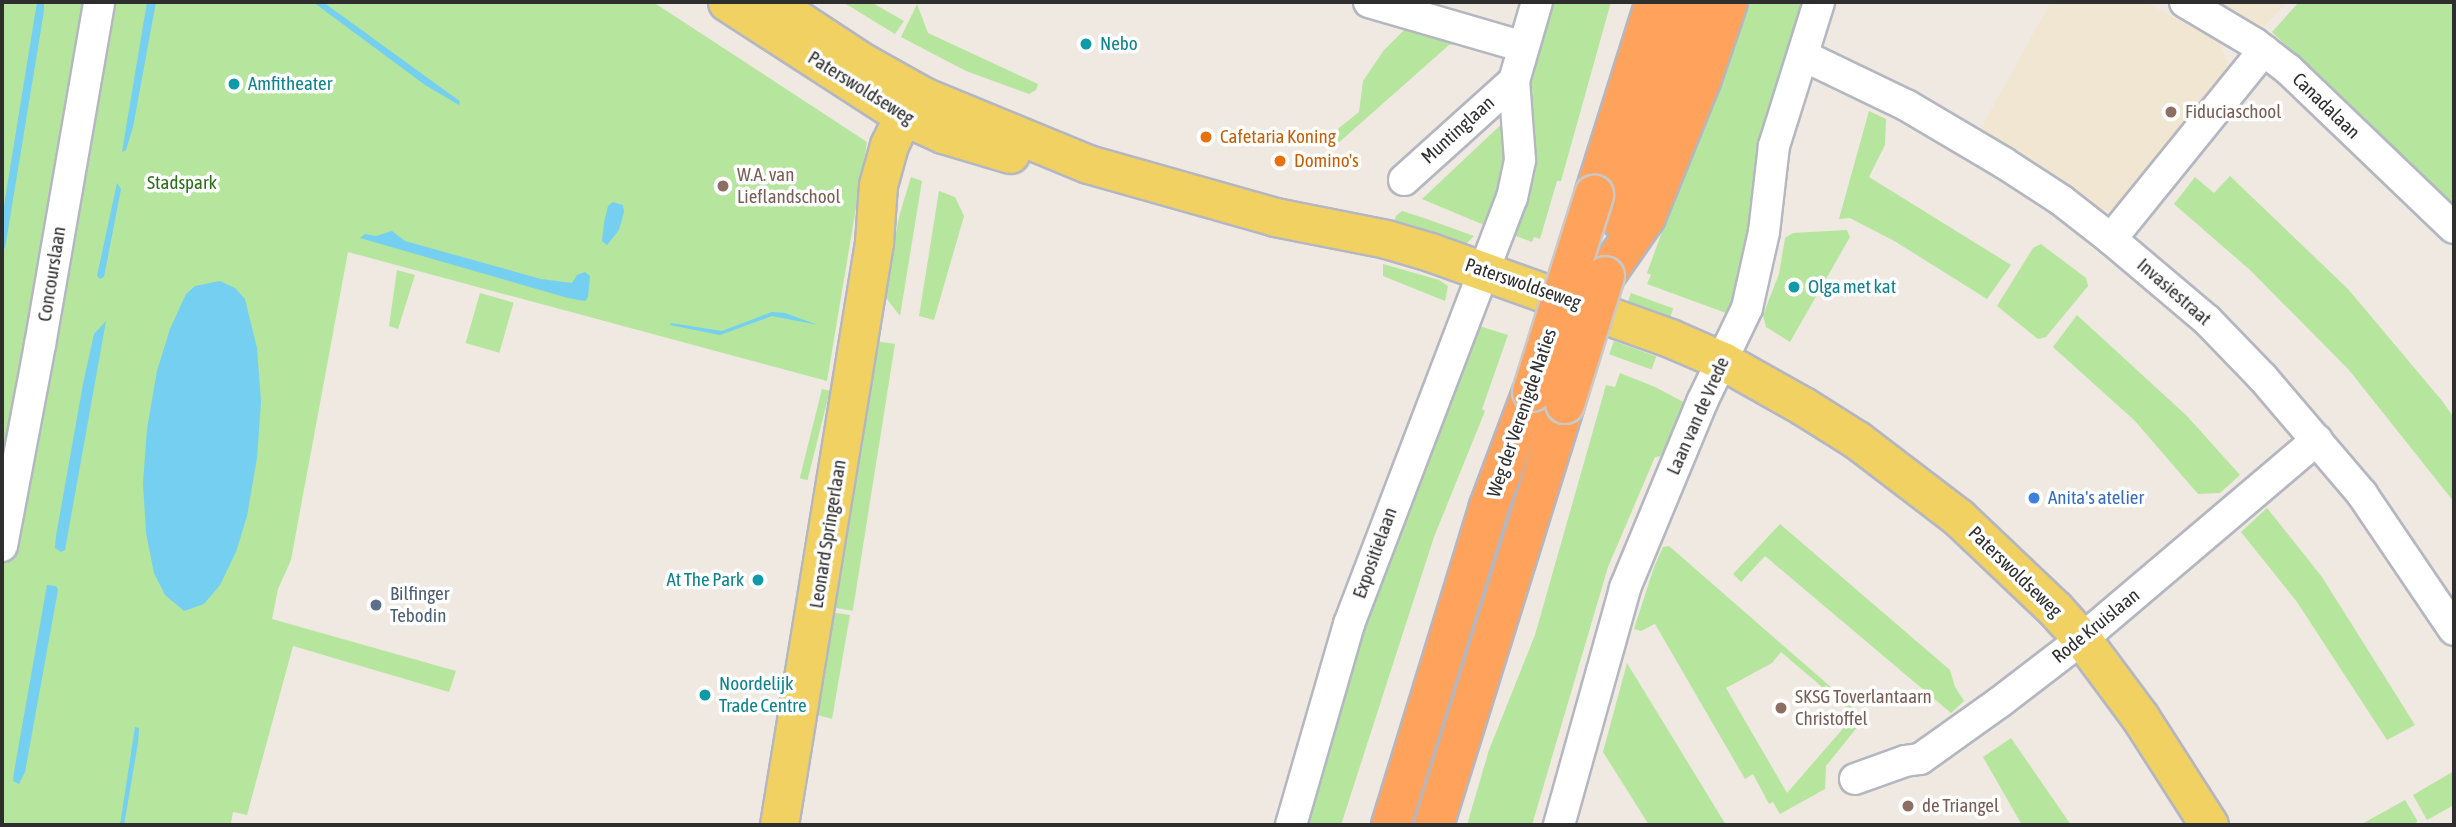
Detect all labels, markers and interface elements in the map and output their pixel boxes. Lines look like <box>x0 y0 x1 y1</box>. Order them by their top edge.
place label: Nebo <box>1100 33 1138 55</box>
marker: Nebo <box>1078 36 1094 52</box>
street label: Paterswoldseweg <box>804 46 918 130</box>
street label: Canadalaan <box>2287 68 2365 144</box>
place label: Amfitheater <box>248 73 332 95</box>
marker: Amfitheater <box>226 76 242 92</box>
street label: Muntinglaan <box>1417 91 1499 169</box>
place label: Fiduciaschool <box>2185 101 2281 123</box>
marker: Fiduciaschool <box>2163 104 2179 120</box>
place label: Cafetaria Koning <box>1220 126 1336 148</box>
marker: Cafetaria Koning <box>1198 129 1214 145</box>
place label: Domino's <box>1294 150 1359 172</box>
marker: Domino's <box>1272 153 1288 169</box>
place label: W.A. van Lieflandschool <box>737 164 841 208</box>
park label: Stadspark <box>147 172 217 194</box>
marker: W.A. van Lieflandschool <box>715 178 731 194</box>
street label: Concourslaan <box>33 225 71 323</box>
street label: Paterswoldseweg <box>1462 254 1584 314</box>
street label: Invasiestraat <box>2132 254 2216 330</box>
place label: Olga met kat <box>1808 276 1896 298</box>
marker: Olga met kat <box>1786 279 1802 295</box>
street label: Weg der Verenigde Naties <box>1482 326 1562 500</box>
street label: Laan van de Vrede <box>1662 354 1734 478</box>
street label: Leonard Springerlaan <box>805 458 851 610</box>
place label: Anita's atelier <box>2048 487 2144 509</box>
marker: Anita's atelier <box>2026 490 2042 506</box>
street label: Expositielaan <box>1348 504 1402 602</box>
street label: Paterswoldseweg <box>1964 522 2066 622</box>
place label: At The Park <box>666 569 744 591</box>
marker: At The Park <box>750 572 766 588</box>
place label: Bilfinger Tebodin <box>390 583 449 627</box>
street label: Rode Kruislaan <box>2048 584 2144 668</box>
marker: Bilfinger Tebodin <box>368 597 384 613</box>
place label: Noordelijk Trade Centre <box>719 673 807 717</box>
place label: SKSG Toverlantaarn Christoffel <box>1795 686 1932 730</box>
marker: Noordelijk Trade Centre <box>697 687 713 703</box>
marker: SKSG Toverlantaarn Christoffel <box>1773 700 1789 716</box>
place label: de Triangel <box>1922 795 1999 817</box>
marker: de Triangel <box>1900 798 1916 814</box>

